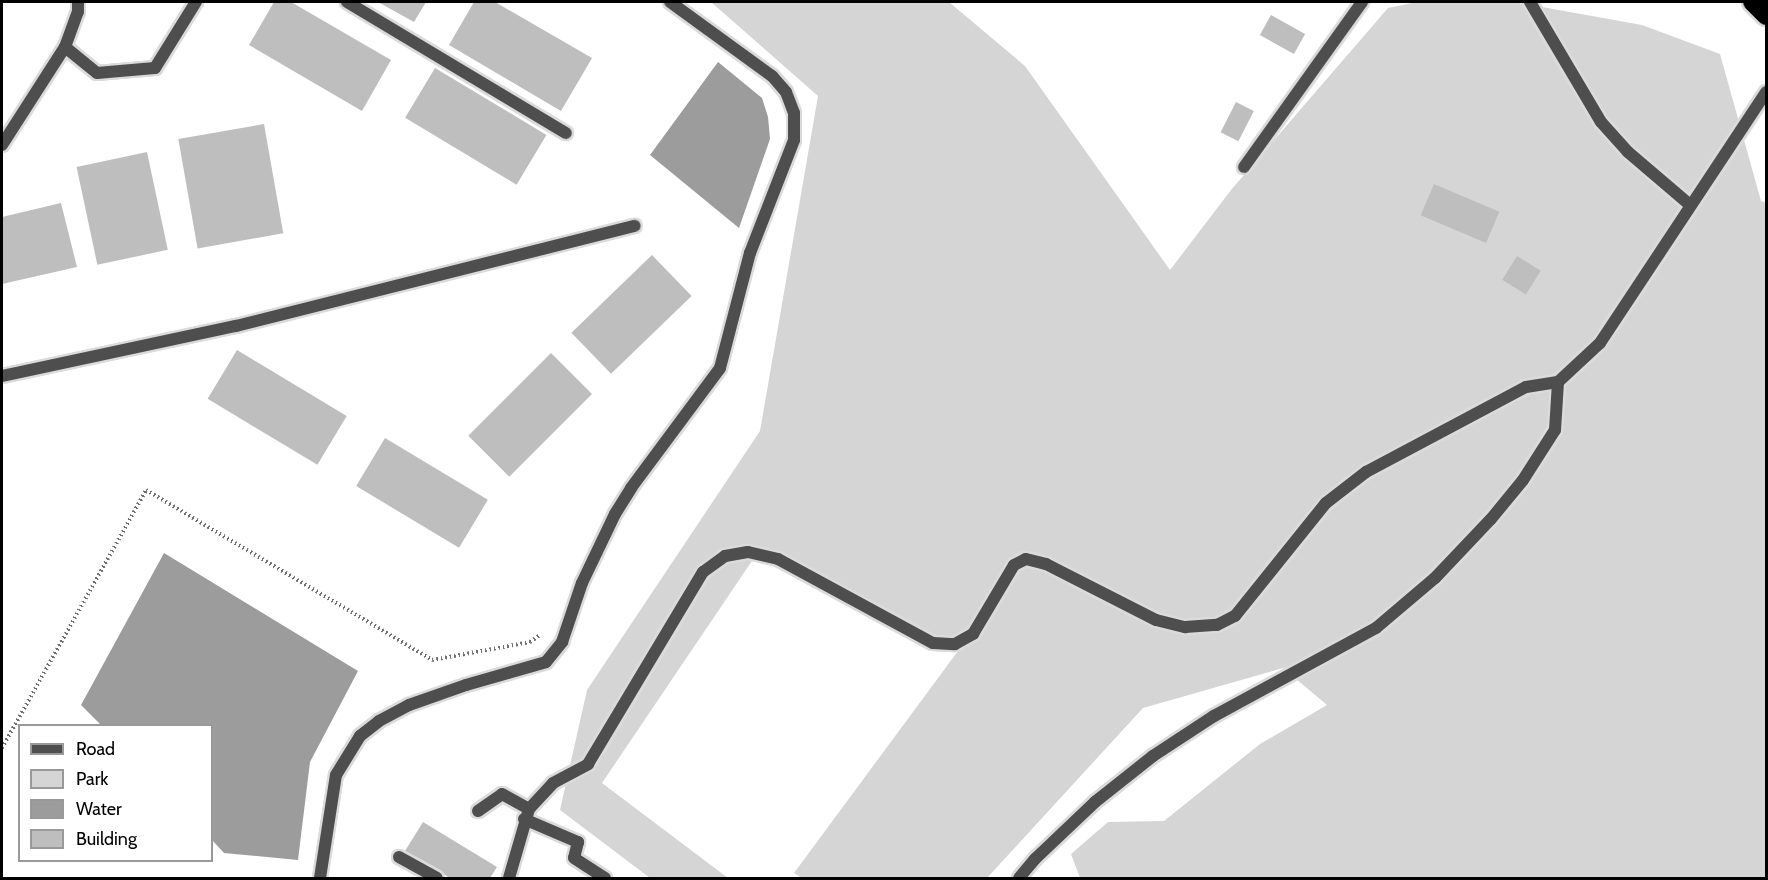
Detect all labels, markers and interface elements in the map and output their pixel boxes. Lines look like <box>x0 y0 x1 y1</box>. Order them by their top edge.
legend <box>18 724 213 862</box>
text: Road <box>76 738 115 760</box>
text: Park <box>76 768 108 790</box>
text: Water <box>76 798 122 820</box>
text: Building <box>76 828 137 850</box>

